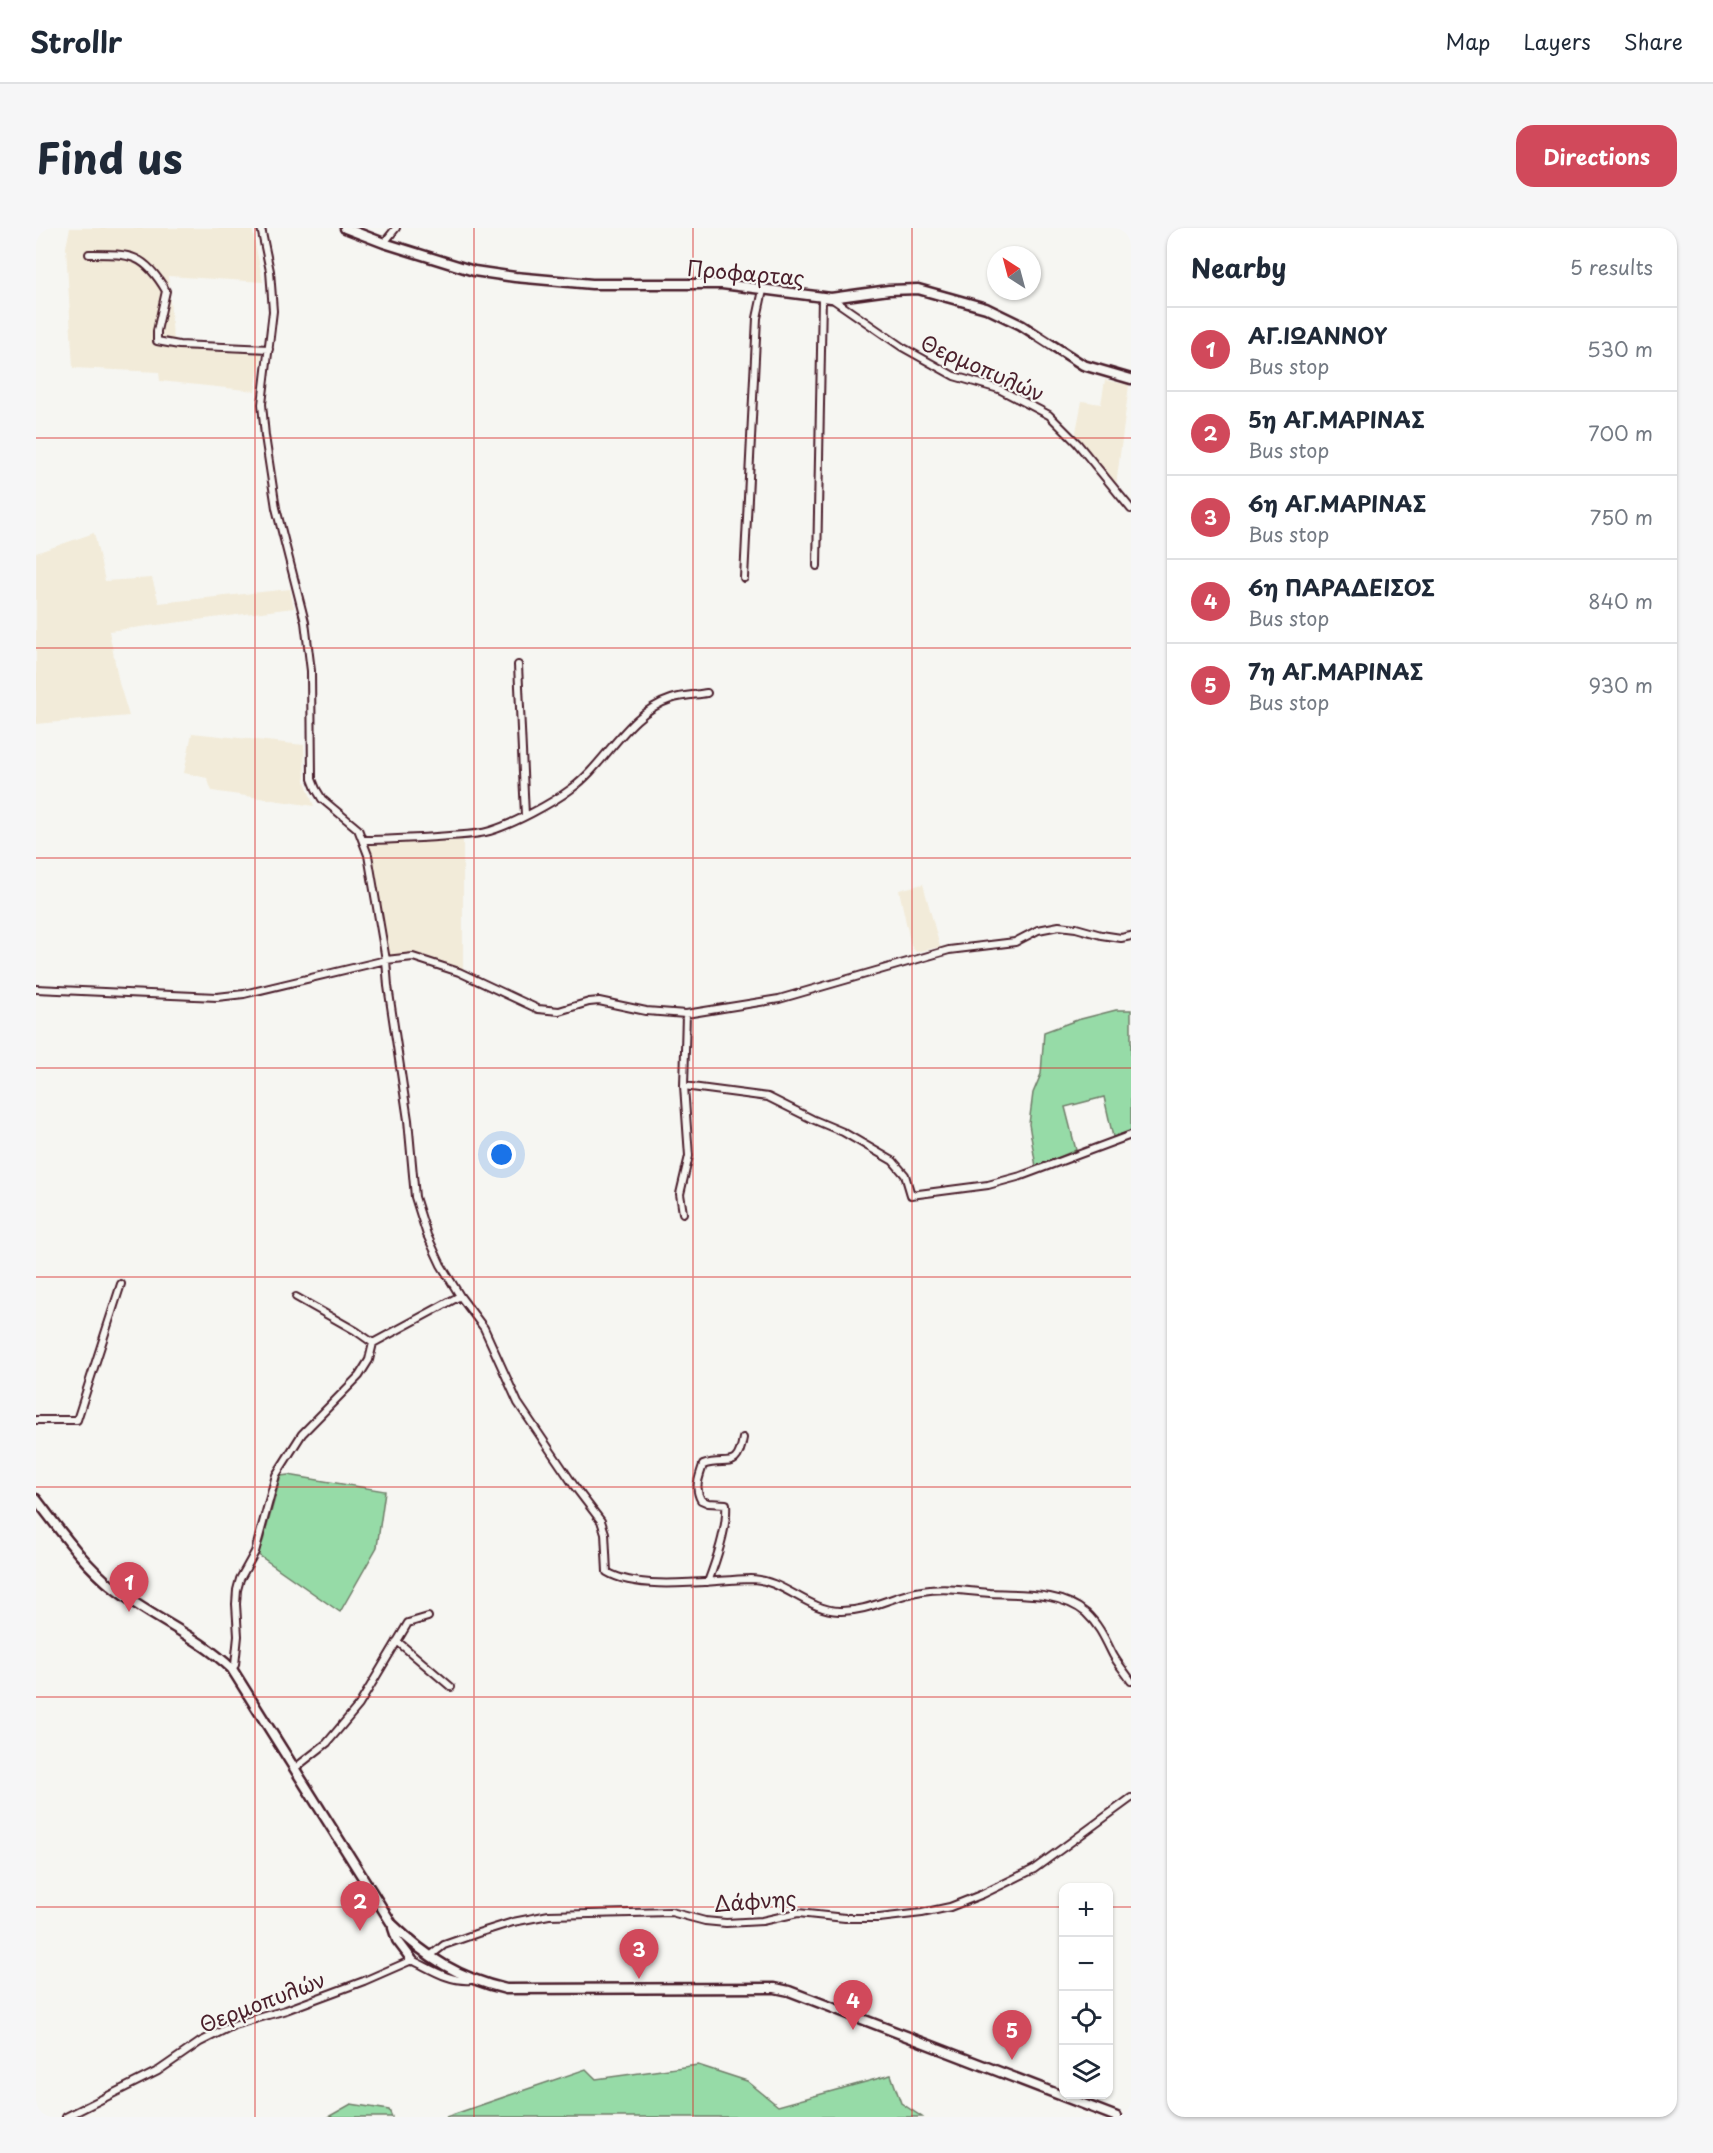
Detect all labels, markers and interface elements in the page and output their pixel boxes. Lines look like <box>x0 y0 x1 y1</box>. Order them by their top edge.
text: Strollr <box>30 20 122 63</box>
text: Map <box>1446 25 1490 57</box>
text: Layers <box>1523 25 1591 57</box>
text: Share <box>1624 25 1683 57</box>
text: Find us <box>36 125 183 188</box>
button: Directions <box>1516 125 1677 187</box>
north arrow <box>987 246 1041 300</box>
text: Nearby <box>1191 248 1286 287</box>
street label: Προφαρτας <box>686 251 806 293</box>
text: 5 results <box>1570 252 1653 282</box>
text: ΑΓ.ΙΩΑΝΝΟΥ <box>1248 318 1387 351</box>
street label: Θερμοπυλών <box>916 325 1050 409</box>
text: 1 <box>1206 334 1215 364</box>
text: 530 m <box>1587 334 1653 364</box>
text: Bus stop <box>1248 351 1329 381</box>
text: 5η ΑΓ.ΜΑΡΙΝΑΣ <box>1248 402 1425 435</box>
text: 2 <box>1203 418 1218 448</box>
text: 700 m <box>1588 418 1653 448</box>
text: Bus stop <box>1248 435 1329 465</box>
text: 6η ΑΓ.ΜΑΡΙΝΑΣ <box>1248 486 1426 519</box>
text: 3 <box>1204 502 1217 532</box>
text: 750 m <box>1590 502 1653 532</box>
text: Bus stop <box>1248 519 1329 549</box>
text: 6η ΠΑΡΑΔΕΙΣΟΣ <box>1248 570 1435 603</box>
text: 4 <box>1204 586 1217 616</box>
text: 840 m <box>1588 586 1653 616</box>
text: Bus stop <box>1248 603 1329 633</box>
text: 7η ΑΓ.ΜΑΡΙΝΑΣ <box>1248 654 1423 687</box>
text: 5 <box>1204 670 1217 700</box>
text: 930 m <box>1588 670 1653 700</box>
text: Bus stop <box>1248 687 1329 717</box>
your location <box>487 1140 516 1169</box>
pin: 1 <box>110 1562 148 1612</box>
street label: Δάφνης <box>713 1881 797 1919</box>
pin: 2 <box>340 1882 380 1931</box>
map controls <box>1059 1883 1113 2099</box>
button: + <box>1059 1883 1113 1937</box>
pin: 3 <box>620 1930 658 1979</box>
button: − <box>1059 1937 1113 1991</box>
street label: Θερμοπυλών <box>194 1962 330 2040</box>
pin: 4 <box>834 1980 872 2030</box>
button: locate <box>1059 1991 1113 2045</box>
pin: 5 <box>992 2010 1032 2060</box>
button: layers <box>1059 2045 1113 2099</box>

